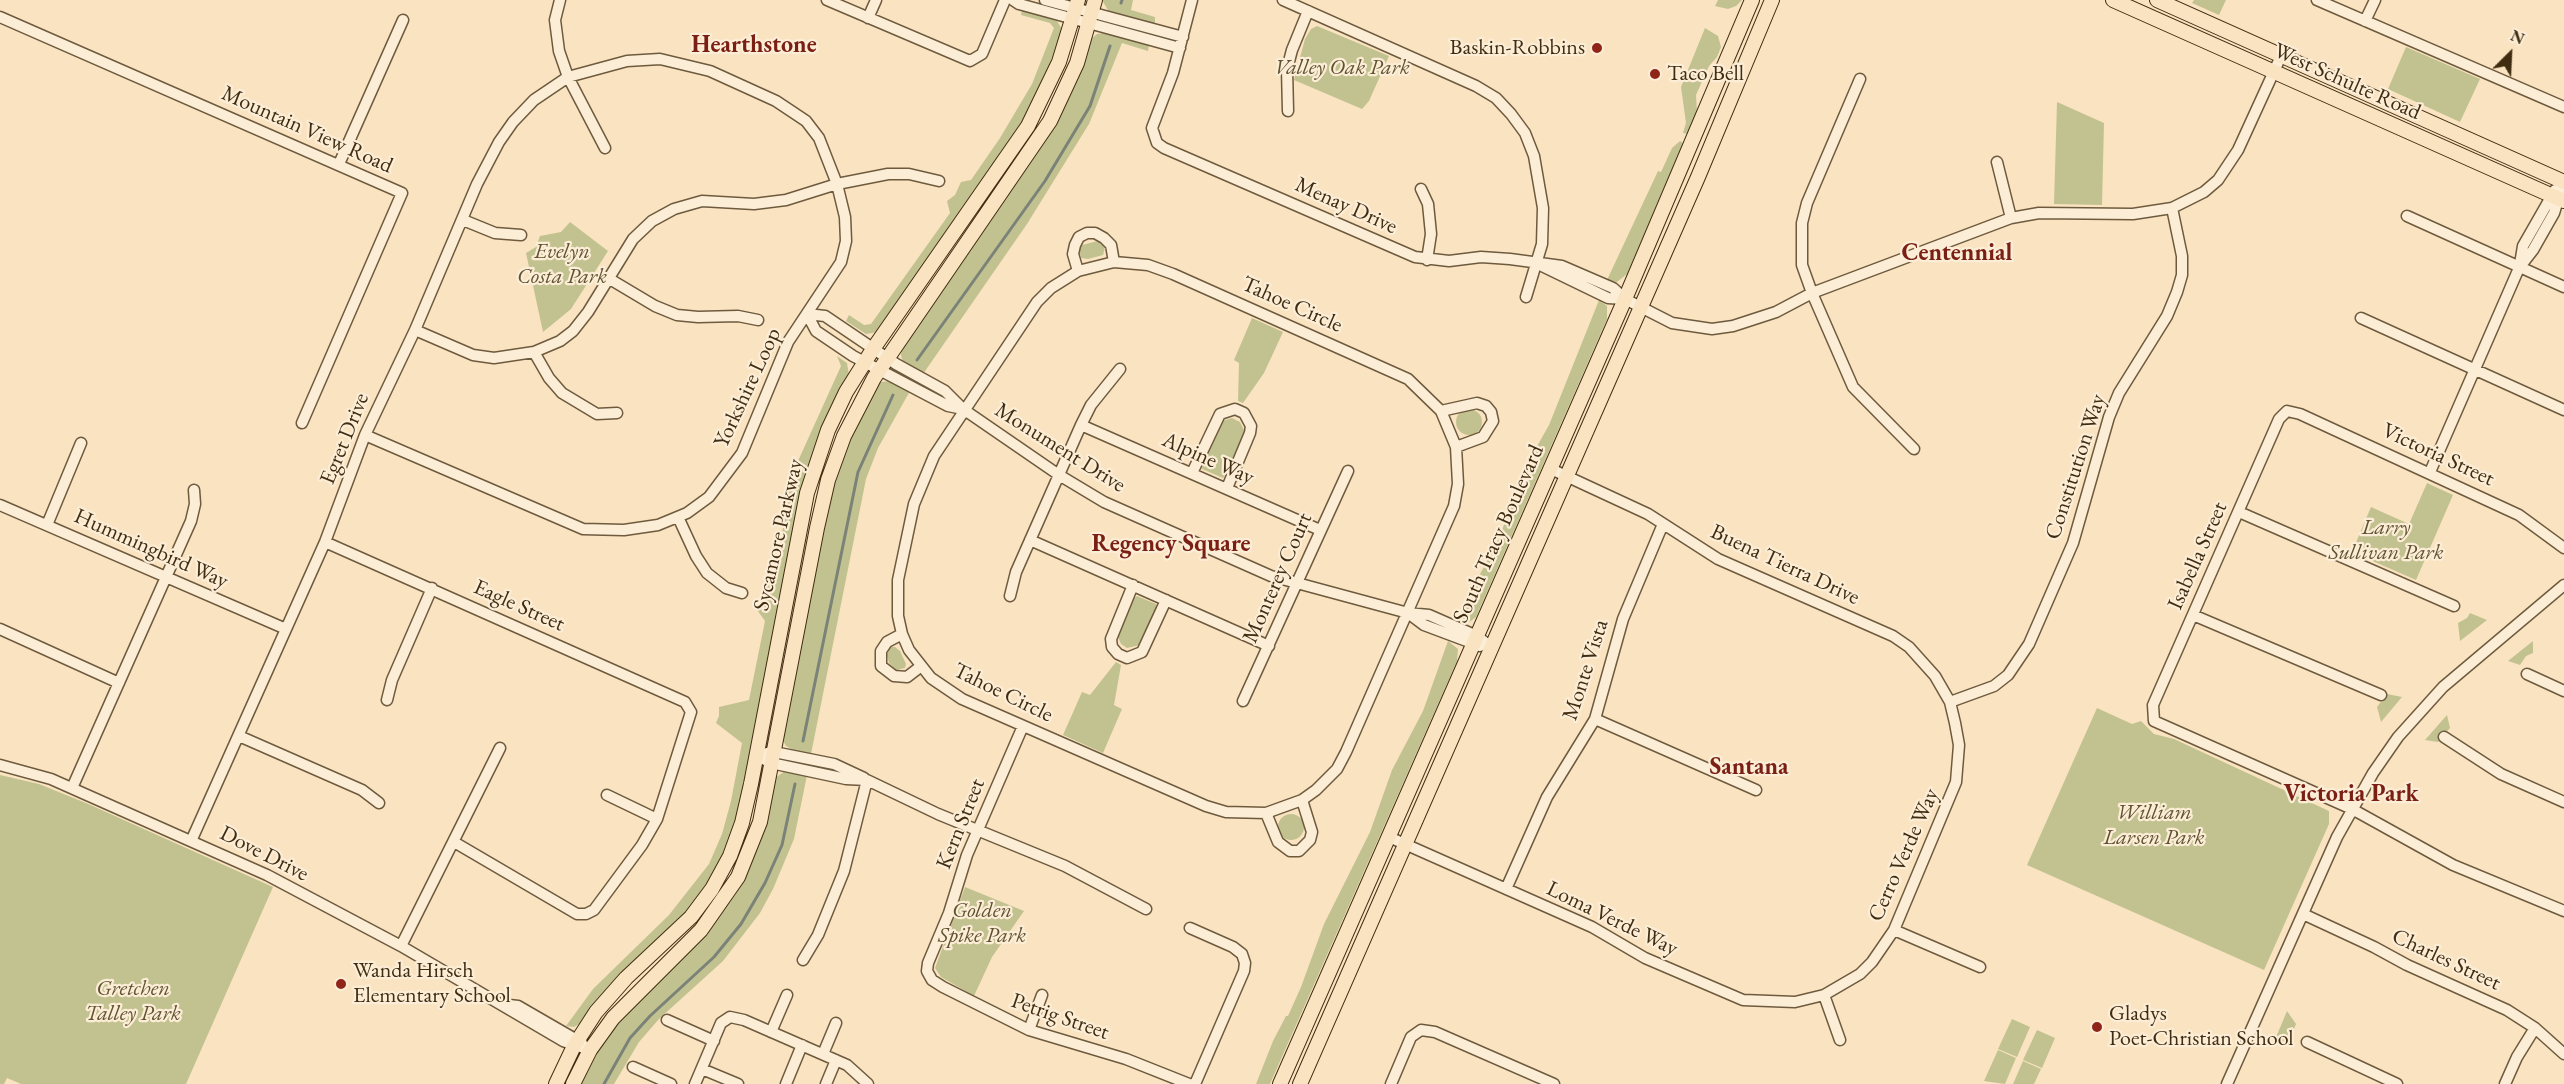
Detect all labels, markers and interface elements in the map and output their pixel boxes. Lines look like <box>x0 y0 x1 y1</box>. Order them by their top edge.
north arrow <box>2480 24 2540 84</box>
text: N <box>2507 25 2528 49</box>
district label: Hearthstone <box>691 31 817 59</box>
place label: Baskin-Robbins <box>1450 35 1585 61</box>
street label: West Schulte Road <box>2269 38 2425 126</box>
marker: Baskin-Robbins <box>1590 41 1604 55</box>
park label: Valley Oak Park <box>1274 55 1410 81</box>
place label: Taco Bell <box>1667 61 1744 87</box>
marker: Taco Bell <box>1648 67 1662 81</box>
street label: Mountain View Road <box>217 80 397 180</box>
street label: Menay Drive <box>1291 172 1401 240</box>
park label: Evelyn Costa Park <box>517 239 607 290</box>
district label: Centennial <box>1902 239 2012 267</box>
street label: Tahoe Circle <box>1237 271 1347 339</box>
street label: Yorkshire Loop <box>709 324 787 452</box>
street label: Egret Drive <box>315 389 375 489</box>
street label: Constitution Way <box>2040 391 2112 543</box>
street label: Monument Drive <box>990 397 1130 499</box>
street label: Victoria Street <box>2378 418 2498 492</box>
street label: Alpine Way <box>1158 427 1258 491</box>
street label: South Tracy Boulevard <box>1448 441 1550 627</box>
street label: Sycamore Parkway <box>749 456 809 614</box>
street label: Isabella Street <box>2162 498 2234 614</box>
street label: Hummingbird Way <box>70 503 232 595</box>
street label: Monterey Court <box>1238 509 1318 647</box>
park label: Larry Sullivan Park <box>2328 515 2444 566</box>
street label: Buena Tierra Drive <box>1706 519 1864 611</box>
district label: Regency Square <box>1091 530 1251 558</box>
street label: Eagle Street <box>469 574 569 638</box>
street label: Monte Vista <box>1557 616 1615 724</box>
street label: Tahoe Circle <box>949 658 1057 728</box>
district label: Santana <box>1709 753 1789 781</box>
street label: Kern Street <box>931 775 991 873</box>
district label: Victoria Park <box>2283 780 2419 808</box>
street label: Cerro Verde Way <box>1863 784 1945 926</box>
park label: William Larsen Park <box>2103 800 2205 852</box>
street label: Dove Drive <box>215 820 313 888</box>
street label: Loma Verde Way <box>1542 876 1682 962</box>
park label: Golden Spike Park <box>938 898 1026 950</box>
street label: Charles Street <box>2388 923 2504 997</box>
place label: Wanda Hirsch Elementary School <box>353 958 511 1010</box>
park label: Gretchen Talley Park <box>85 976 181 1028</box>
marker: Wanda Hirsch Elementary School <box>334 977 348 991</box>
street label: Petrig Street <box>1008 988 1112 1046</box>
place label: Gladys Poet-Christian School <box>2109 1001 2294 1052</box>
marker: Gladys Poet-Christian School <box>2090 1020 2104 1034</box>

